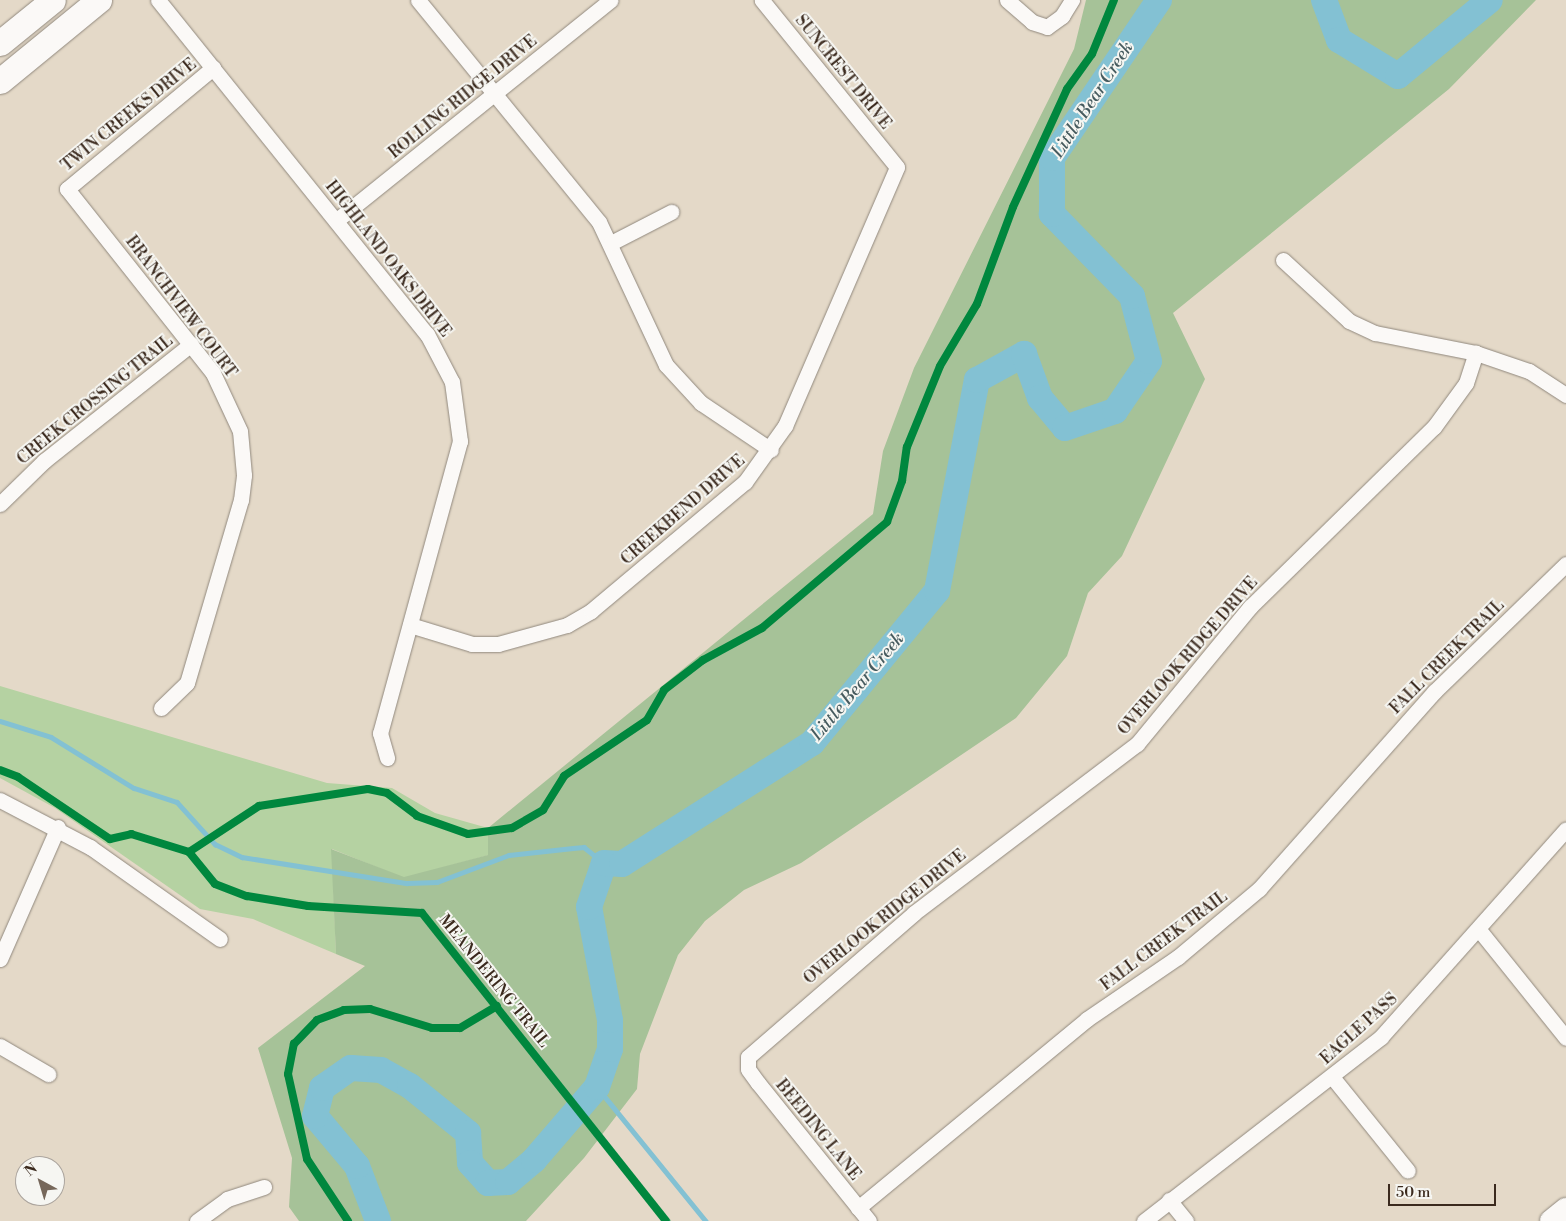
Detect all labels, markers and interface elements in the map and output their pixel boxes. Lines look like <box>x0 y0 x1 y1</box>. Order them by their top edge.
street label: SUNCREST DRIVE <box>791 11 895 133</box>
street label: ROLLING RIDGE DRIVE <box>385 31 541 163</box>
water label: Little Bear Creek <box>1047 38 1139 162</box>
street label: TWIN CREEKS DRIVE <box>58 55 200 175</box>
street label: HIGHLAND OAKS DRIVE <box>321 177 455 341</box>
street label: BRANCHVIEW COURT <box>122 232 240 382</box>
street label: CREEK CROSSING TRAIL <box>13 331 177 469</box>
street label: CREEKBEND DRIVE <box>617 451 749 569</box>
street label: OVERLOOK RIDGE DRIVE <box>1114 573 1262 739</box>
street label: FALL CREEK TRAIL <box>1386 596 1508 718</box>
water label: Little Bear Creek <box>807 629 909 745</box>
street label: OVERLOOK RIDGE DRIVE <box>800 846 970 988</box>
street label: FALL CREEK TRAIL <box>1097 887 1231 995</box>
street label: MEANDERING TRAIL <box>435 911 553 1051</box>
street label: EAGLE PASS <box>1317 989 1401 1069</box>
street label: BEEDING LANE <box>772 1076 864 1184</box>
north arrow <box>15 1156 65 1206</box>
text: N <box>21 1160 41 1181</box>
scale bar <box>1391 1174 1498 1206</box>
text: 50 m <box>1396 1183 1430 1202</box>

